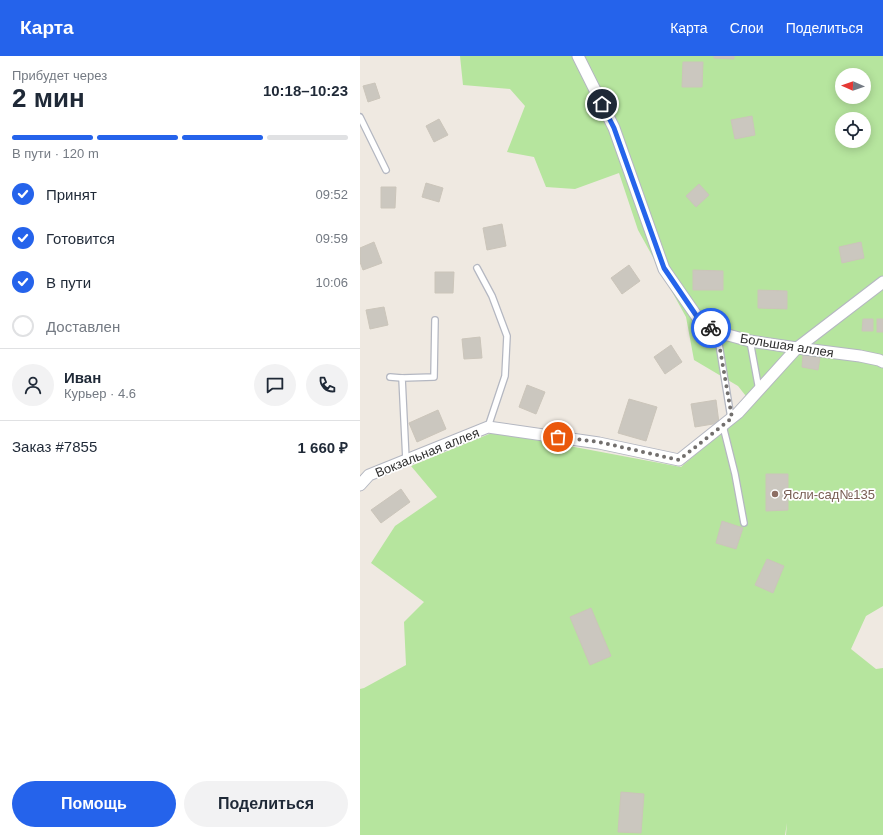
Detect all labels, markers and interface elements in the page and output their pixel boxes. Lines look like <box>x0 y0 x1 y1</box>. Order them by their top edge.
text: Карта <box>20 17 74 38</box>
text: Карта <box>670 20 708 36</box>
text: Слои <box>730 20 764 36</box>
text: Поделиться <box>786 20 863 36</box>
text: Прибудет через <box>12 68 107 83</box>
north arrow <box>835 68 871 104</box>
map controls <box>835 68 871 148</box>
text: 10:18–10:23 <box>263 82 348 99</box>
text: 2 мин <box>12 83 85 113</box>
pin <box>585 87 619 121</box>
icon: home <box>591 93 613 115</box>
button: locate <box>835 112 871 148</box>
text: В пути · 120 m <box>12 146 99 161</box>
icon: check <box>12 183 34 205</box>
text: Принят <box>46 186 97 203</box>
text: 09:52 <box>315 187 348 202</box>
icon: check <box>12 227 34 249</box>
text: Готовится <box>46 230 115 247</box>
text: 09:59 <box>315 231 348 246</box>
icon: check <box>12 271 34 293</box>
text: В пути <box>46 274 91 291</box>
text: 10:06 <box>315 275 348 290</box>
courier <box>691 308 731 348</box>
icon: bike <box>700 317 722 339</box>
text: Доставлен <box>46 318 120 335</box>
street label: Большая аллея <box>739 331 835 360</box>
button: person <box>12 364 54 406</box>
button: chat <box>254 364 296 406</box>
button: phone <box>306 364 348 406</box>
text: Иван <box>64 369 101 386</box>
text: Курьер · 4.6 <box>64 386 136 401</box>
pin <box>541 420 575 454</box>
street label: Вокзальная аллея <box>373 425 481 480</box>
icon: bag <box>547 426 569 448</box>
text: Заказ #7855 <box>12 438 97 455</box>
text: 1 660 ₽ <box>298 439 348 456</box>
place label: Ясли-сад№135 <box>783 487 875 502</box>
marker: Ясли-сад№135 <box>770 489 780 499</box>
button: Помощь <box>12 781 176 827</box>
button: Поделиться <box>184 781 348 827</box>

